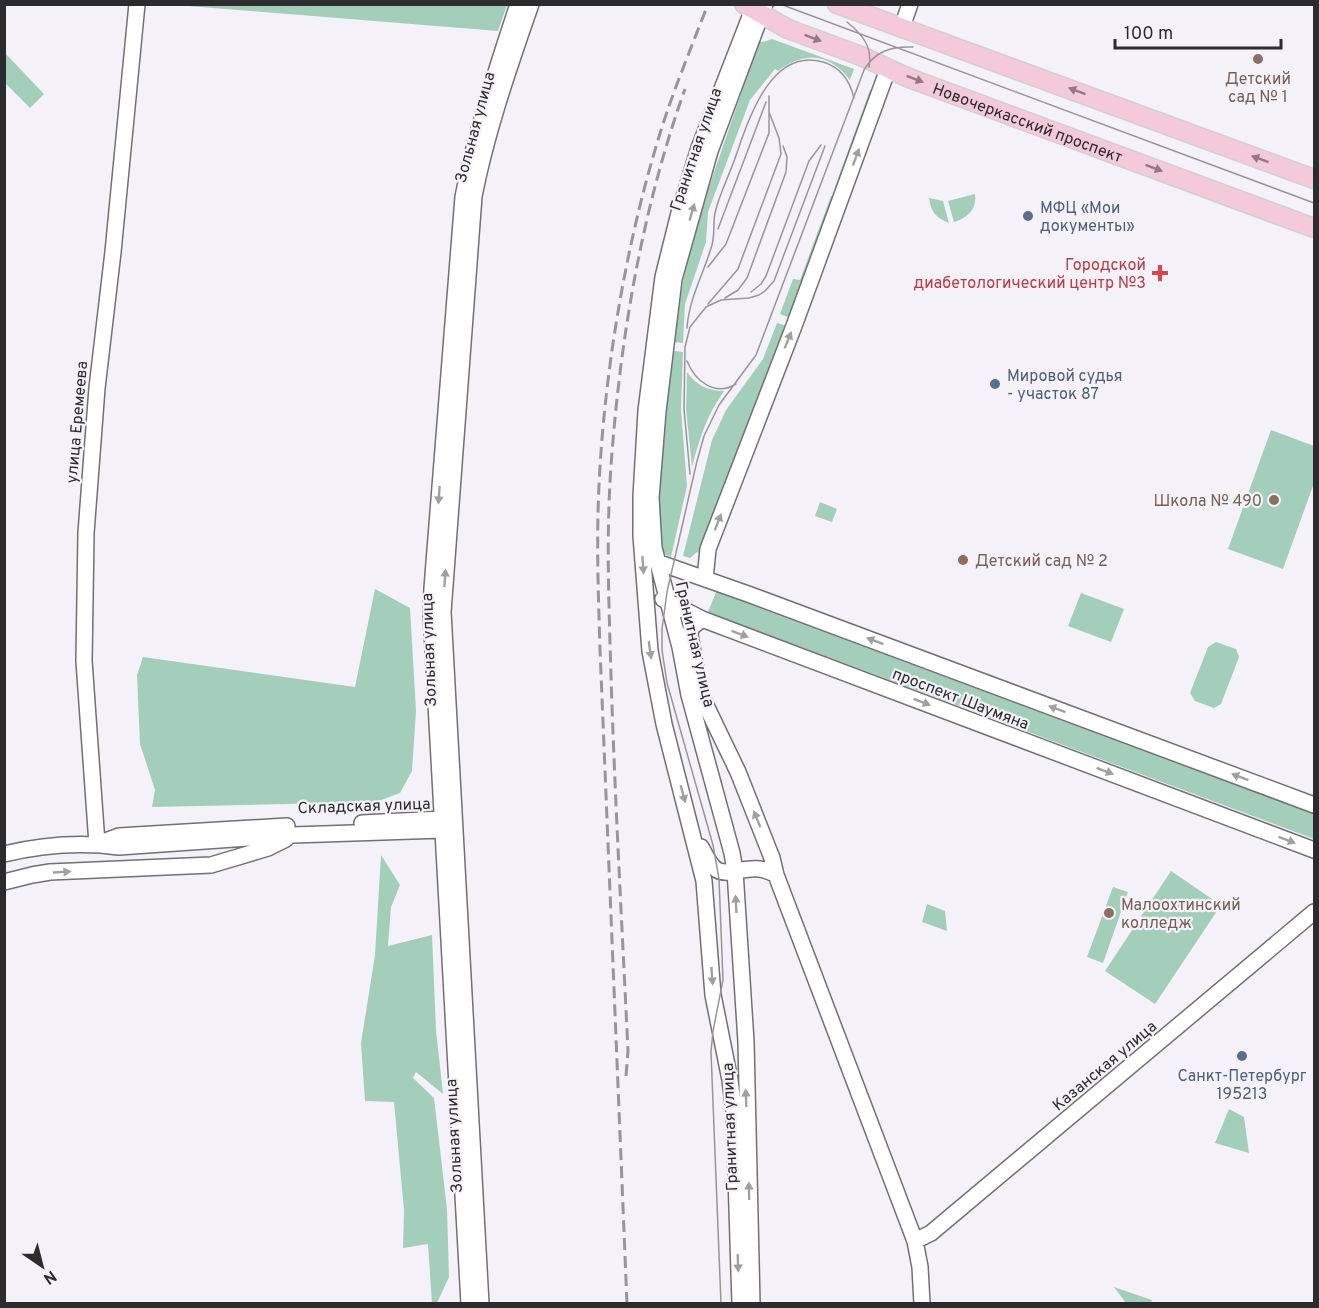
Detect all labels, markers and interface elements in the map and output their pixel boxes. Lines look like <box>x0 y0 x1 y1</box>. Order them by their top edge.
scale bar <box>1115 12 1282 50</box>
text: 100 m <box>1124 23 1173 46</box>
one-way arrow <box>804 34 822 43</box>
marker: Детский сад № 1 <box>1251 52 1265 66</box>
street label: Зольная улица <box>451 70 500 185</box>
place label: Детский сад № 1 <box>1225 70 1291 108</box>
one-way arrow <box>906 75 924 85</box>
street label: Новочеркасский проспект <box>929 80 1125 168</box>
one-way arrow <box>1068 85 1086 95</box>
street label: Гранитная улица <box>667 86 727 214</box>
one-way arrow <box>852 148 861 166</box>
one-way arrow <box>1250 153 1268 163</box>
one-way arrow <box>1145 164 1163 173</box>
place label: МФЦ «Мои документы» <box>1040 199 1135 237</box>
one-way arrow <box>688 203 697 221</box>
marker: МФЦ «Мои документы» <box>1021 209 1035 223</box>
place label: Городской диабетологический центр №3 <box>914 256 1146 294</box>
marker: Городской диабетологический центр №3 <box>1151 264 1169 282</box>
one-way arrow <box>783 331 793 349</box>
street label: улица Еремеева <box>63 360 93 484</box>
place label: Мировой судья - участок 87 <box>1007 367 1123 405</box>
marker: Мировой судья - участок 87 <box>988 377 1002 391</box>
one-way arrow <box>434 485 443 504</box>
place label: Школа № 490 <box>1153 492 1262 512</box>
marker: Школа № 490 <box>1267 493 1281 507</box>
one-way arrow <box>714 513 723 531</box>
place label: Детский сад № 2 <box>975 552 1108 572</box>
marker: Детский сад № 2 <box>956 553 970 567</box>
one-way arrow <box>638 556 647 575</box>
one-way arrow <box>440 568 449 587</box>
street label: Гранитная улица <box>670 580 718 709</box>
street label: Зольная улица <box>418 593 442 707</box>
one-way arrow <box>731 629 749 639</box>
one-way arrow <box>865 635 883 645</box>
one-way arrow <box>646 640 655 659</box>
street label: проспект Шаумяна <box>889 665 1031 735</box>
one-way arrow <box>913 698 931 708</box>
one-way arrow <box>1048 704 1066 714</box>
one-way arrow <box>1096 767 1114 776</box>
one-way arrow <box>1231 771 1249 781</box>
one-way arrow <box>679 786 688 804</box>
street label: Складская улица <box>297 795 431 819</box>
one-way arrow <box>752 810 762 828</box>
one-way arrow <box>1278 836 1296 845</box>
one-way arrow <box>52 867 71 876</box>
one-way arrow <box>732 894 741 913</box>
place label: Малоохтинский колледж <box>1121 896 1241 934</box>
marker: Малоохтинский колледж <box>1102 906 1116 920</box>
one-way arrow <box>707 966 716 985</box>
street label: Казанская улица <box>1049 1017 1162 1116</box>
marker: Санкт-Петербург 195213 <box>1235 1049 1249 1063</box>
street label: Гранитная улица <box>719 1062 743 1192</box>
place label: Санкт-Петербург 195213 <box>1177 1067 1307 1105</box>
street label: Зольная улица <box>442 1078 468 1193</box>
one-way arrow <box>741 1089 751 1108</box>
one-way arrow <box>744 1181 754 1200</box>
north arrow <box>12 1236 72 1296</box>
one-way arrow <box>734 1254 743 1273</box>
text: N <box>39 1265 60 1288</box>

